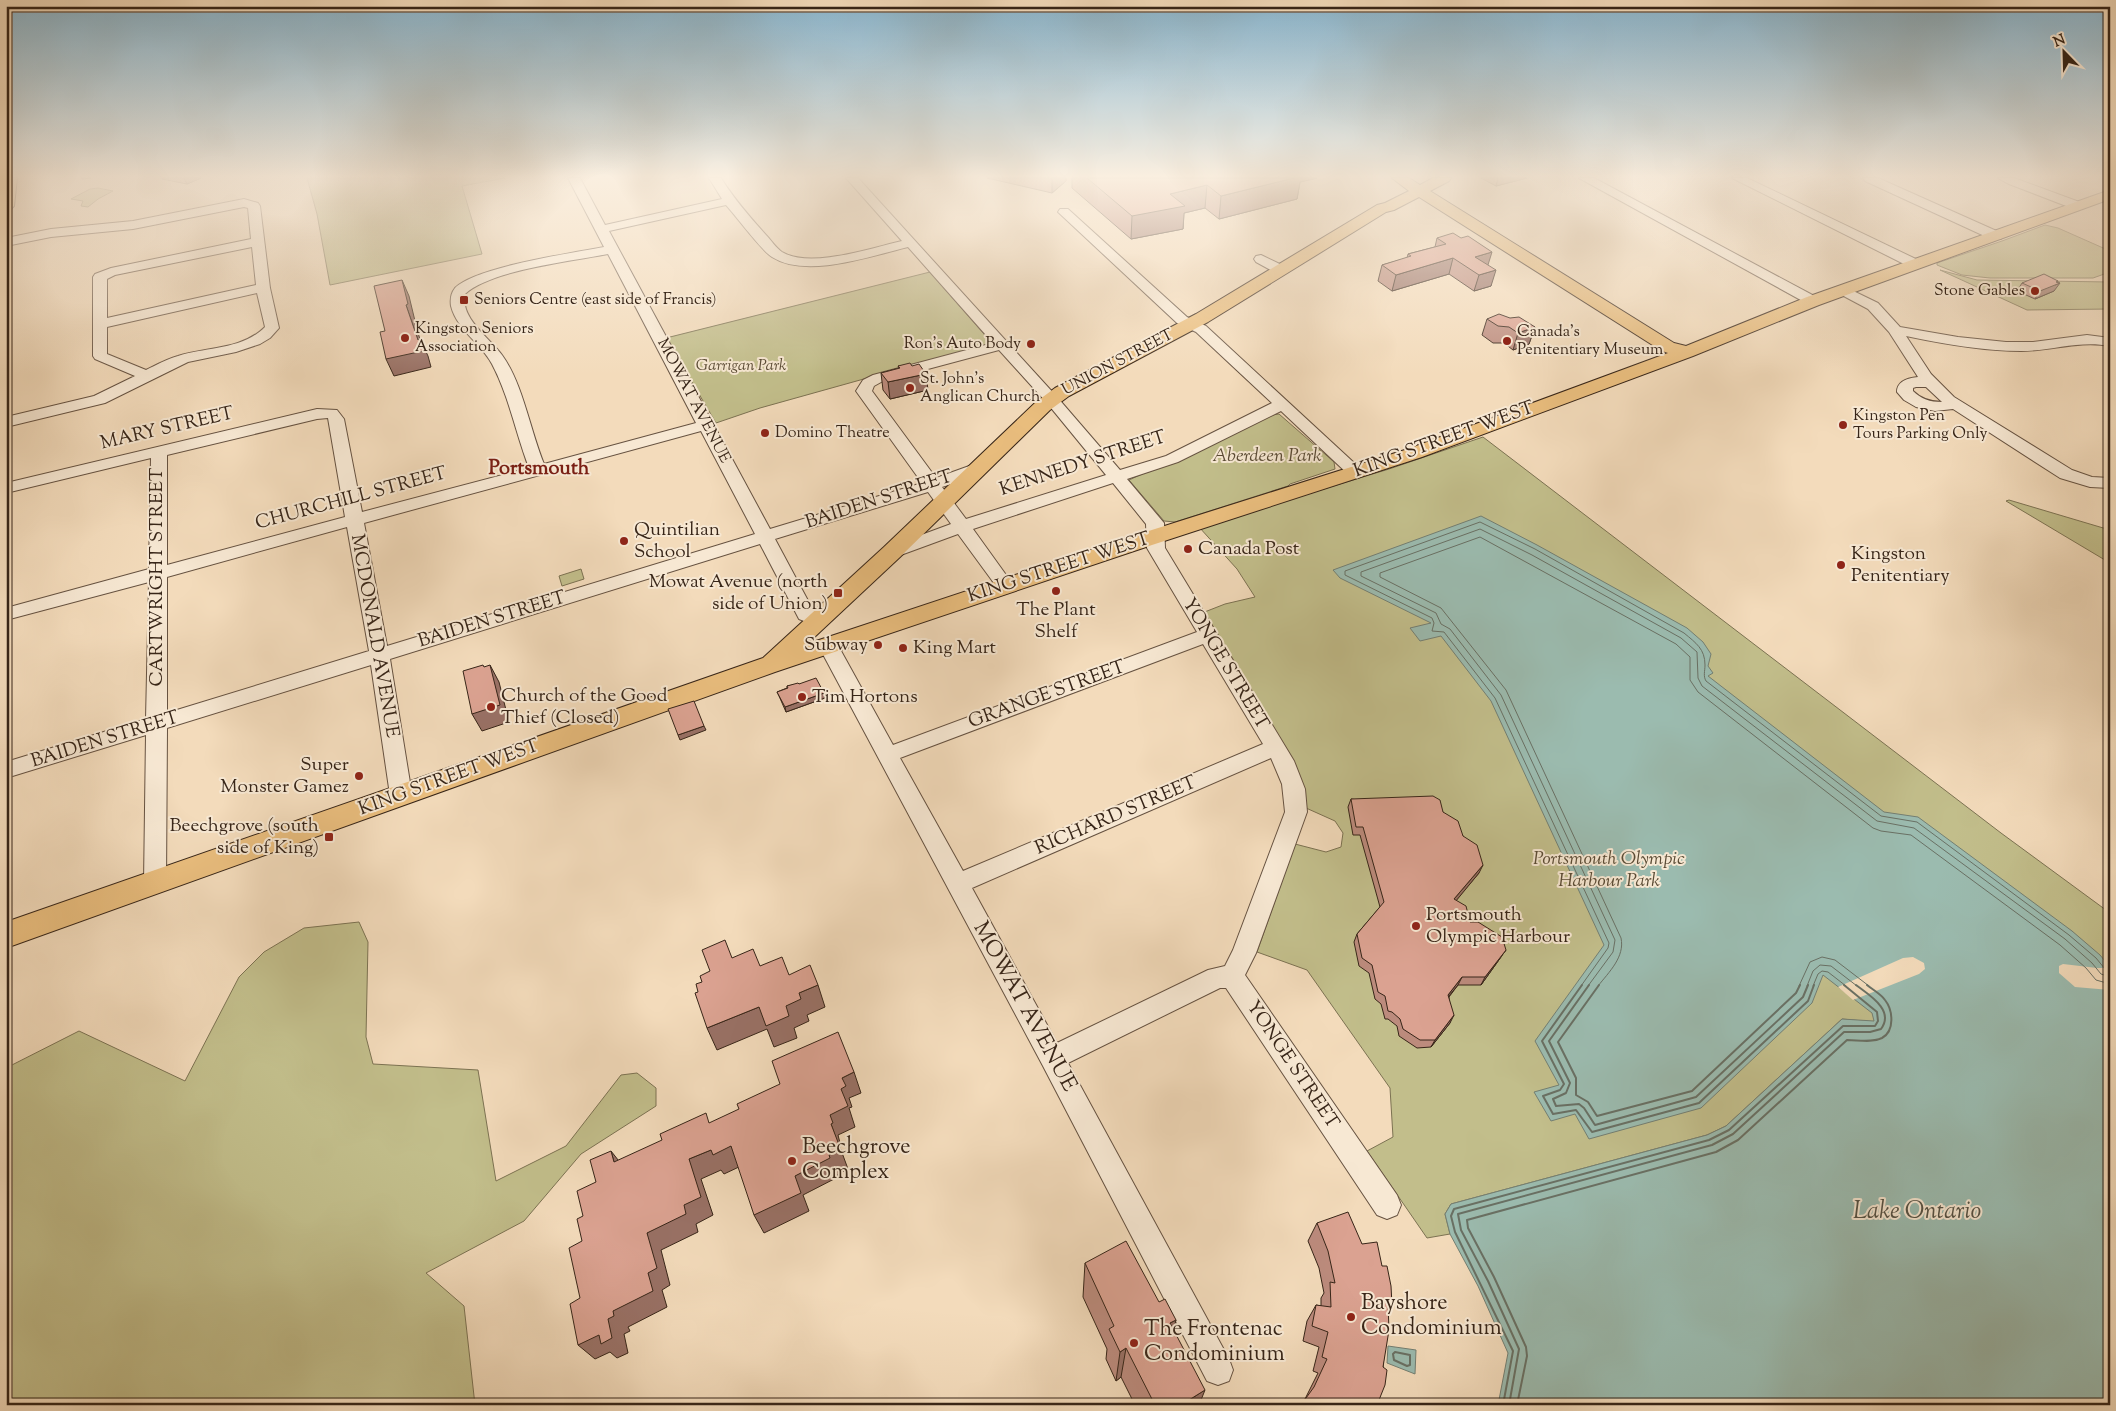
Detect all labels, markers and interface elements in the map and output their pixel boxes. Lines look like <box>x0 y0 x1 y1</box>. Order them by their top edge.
north arrow <box>2038 28 2088 78</box>
text: N <box>2051 30 2069 53</box>
place label: Stone Gables <box>1934 280 2025 303</box>
marker: Stone Gables <box>2029 285 2041 297</box>
place label: Seniors Centre (east side of Francis) <box>474 289 717 312</box>
marker: Seniors Centre (east side of Francis) <box>458 294 470 306</box>
place label: Kingston Seniors Association <box>415 318 534 359</box>
place label: Canada's Penitentiary Museum <box>1517 321 1663 362</box>
street label: UNION STREET <box>1058 324 1178 402</box>
marker: Kingston Seniors Association <box>399 332 411 344</box>
place label: Ron’s Auto Body <box>904 333 1021 356</box>
street label: MOWAT AVENUE <box>650 335 736 468</box>
marker: Canada's Penitentiary Museum <box>1501 335 1513 347</box>
marker: Ron’s Auto Body <box>1025 338 1037 350</box>
park label: Garrigan Park <box>696 355 786 378</box>
place label: St. John's Anglican Church <box>920 368 1041 409</box>
marker: St. John's Anglican Church <box>904 382 916 394</box>
street label: KING STREET WEST <box>1350 395 1538 485</box>
street label: MARY STREET <box>98 401 236 457</box>
place label: Kingston Pen Tours Parking Only <box>1853 405 1988 446</box>
marker: Kingston Pen Tours Parking Only <box>1837 419 1849 431</box>
place label: Domino Theatre <box>775 422 890 445</box>
street label: KENNEDY STREET <box>996 424 1170 504</box>
marker: Domino Theatre <box>759 427 771 439</box>
park label: Aberdeen Park <box>1212 443 1322 470</box>
district label: Portsmouth <box>489 455 590 484</box>
street label: CHURCHILL STREET <box>252 460 450 538</box>
street label: BAIDEN STREET <box>802 463 956 537</box>
street label: CARTWRIGHT STREET <box>144 468 171 686</box>
place label: Quintilian School <box>634 517 720 566</box>
street label: KING STREET WEST <box>964 526 1154 610</box>
street label: MCDONALD AVENUE <box>343 532 405 740</box>
marker: Quintilian School <box>618 535 630 547</box>
place label: Canada Post <box>1198 536 1300 563</box>
place label: Kingston Penitentiary <box>1851 541 1950 590</box>
marker: Canada Post <box>1182 543 1194 555</box>
marker: Kingston Penitentiary <box>1835 559 1847 571</box>
place label: Mowat Avenue (north side of Union) <box>649 569 828 618</box>
street label: BAIDEN STREET <box>415 585 569 655</box>
marker: The Plant Shelf <box>1050 585 1062 597</box>
marker: Mowat Avenue (north side of Union) <box>832 587 844 599</box>
street label: YONGE STREET <box>1175 593 1275 735</box>
place label: The Plant Shelf <box>1016 597 1096 646</box>
place label: Subway <box>804 632 869 659</box>
place label: King Mart <box>913 635 997 662</box>
marker: Subway <box>872 639 884 651</box>
marker: King Mart <box>897 642 909 654</box>
street label: GRANGE STREET <box>965 654 1129 736</box>
place label: Church of the Good Thief (Closed) <box>501 683 668 732</box>
place label: Tim Hortons <box>812 684 918 711</box>
marker: Tim Hortons <box>796 691 808 703</box>
marker: Church of the Good Thief (Closed) <box>485 701 497 713</box>
street label: BAIDEN STREET <box>28 705 182 775</box>
street label: KING STREET WEST <box>355 733 543 823</box>
place label: Super Monster Gamez <box>220 752 349 801</box>
marker: Super Monster Gamez <box>353 770 365 782</box>
street label: RICHARD STREET <box>1031 770 1201 862</box>
place label: Beechgrove (south side of King) <box>170 813 319 862</box>
marker: Beechgrove (south side of King) <box>323 831 335 843</box>
park label: Portsmouth Olympic Harbour Park <box>1533 846 1685 895</box>
place label: Portsmouth Olympic Harbour <box>1426 902 1570 951</box>
street label: MOWAT AVENUE <box>964 916 1084 1098</box>
marker: Portsmouth Olympic Harbour <box>1410 920 1422 932</box>
street label: YONGE STREET <box>1239 995 1345 1135</box>
place label: Beechgrove Complex <box>802 1132 910 1189</box>
marker: Beechgrove Complex <box>786 1155 798 1167</box>
water label: Lake Ontario <box>1853 1195 1981 1229</box>
place label: Bayshore Condominium <box>1361 1288 1502 1345</box>
marker: Bayshore Condominium <box>1345 1311 1357 1323</box>
place label: The Frontenac Condominium <box>1144 1314 1285 1371</box>
marker: The Frontenac Condominium <box>1128 1337 1140 1349</box>

